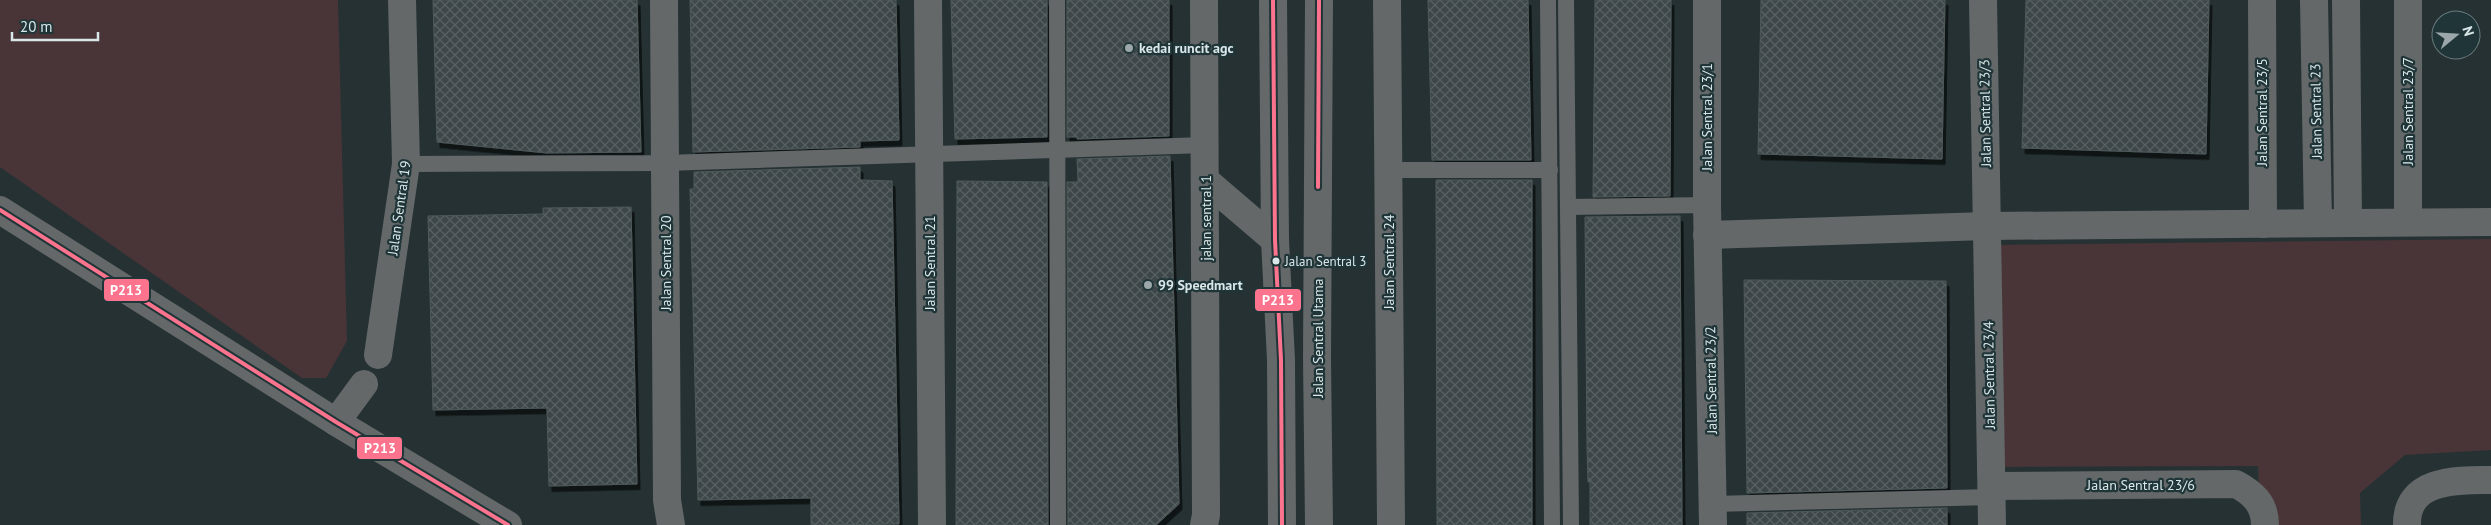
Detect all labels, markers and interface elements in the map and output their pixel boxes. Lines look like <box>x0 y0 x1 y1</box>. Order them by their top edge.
scale bar <box>12 10 99 42</box>
north arrow <box>2431 10 2481 60</box>
text: 20 m <box>20 17 53 36</box>
text: N <box>2458 24 2478 38</box>
place label: kedai runcit agc <box>1139 39 1233 57</box>
marker: kedai runcit agc <box>1123 42 1135 54</box>
street label: Jalan Sentral 23/7 <box>2399 57 2417 166</box>
street label: Jalan Sentral 23/5 <box>2253 58 2271 167</box>
street label: Jalan Sentral 23/3 <box>1975 59 1995 168</box>
street label: Jalan Sentral 23/1 <box>1698 63 1716 172</box>
street label: Jalan Sentral 23 <box>2306 63 2326 160</box>
street label: Jalan Sentral 19 <box>383 160 415 257</box>
street label: jalan sentral 1 <box>1197 175 1215 261</box>
street label: Jalan Sentral 24 <box>1380 214 1398 311</box>
street label: Jalan Sentral 20 <box>657 215 675 312</box>
street label: Jalan Sentral 21 <box>921 215 939 312</box>
place label: Jalan Sentral 3 <box>1284 253 1366 270</box>
marker: Jalan Sentral 3 <box>1271 256 1281 266</box>
place label: 99 Speedmart <box>1158 276 1243 294</box>
line badge: P213 <box>103 278 150 302</box>
street label: Jalan Sentral Utama <box>1309 278 1327 399</box>
marker: 99 Speedmart <box>1142 279 1154 291</box>
text: P213 <box>110 281 142 299</box>
line badge: P213 <box>1254 288 1302 312</box>
text: P213 <box>1262 291 1294 309</box>
street label: Jalan Sentral 23/4 <box>1979 321 1999 430</box>
street label: Jalan Sentral 23/2 <box>1701 326 1721 435</box>
line badge: P213 <box>356 436 403 460</box>
text: P213 <box>364 439 396 457</box>
street label: Jalan Sentral 23/6 <box>2086 476 2195 494</box>

